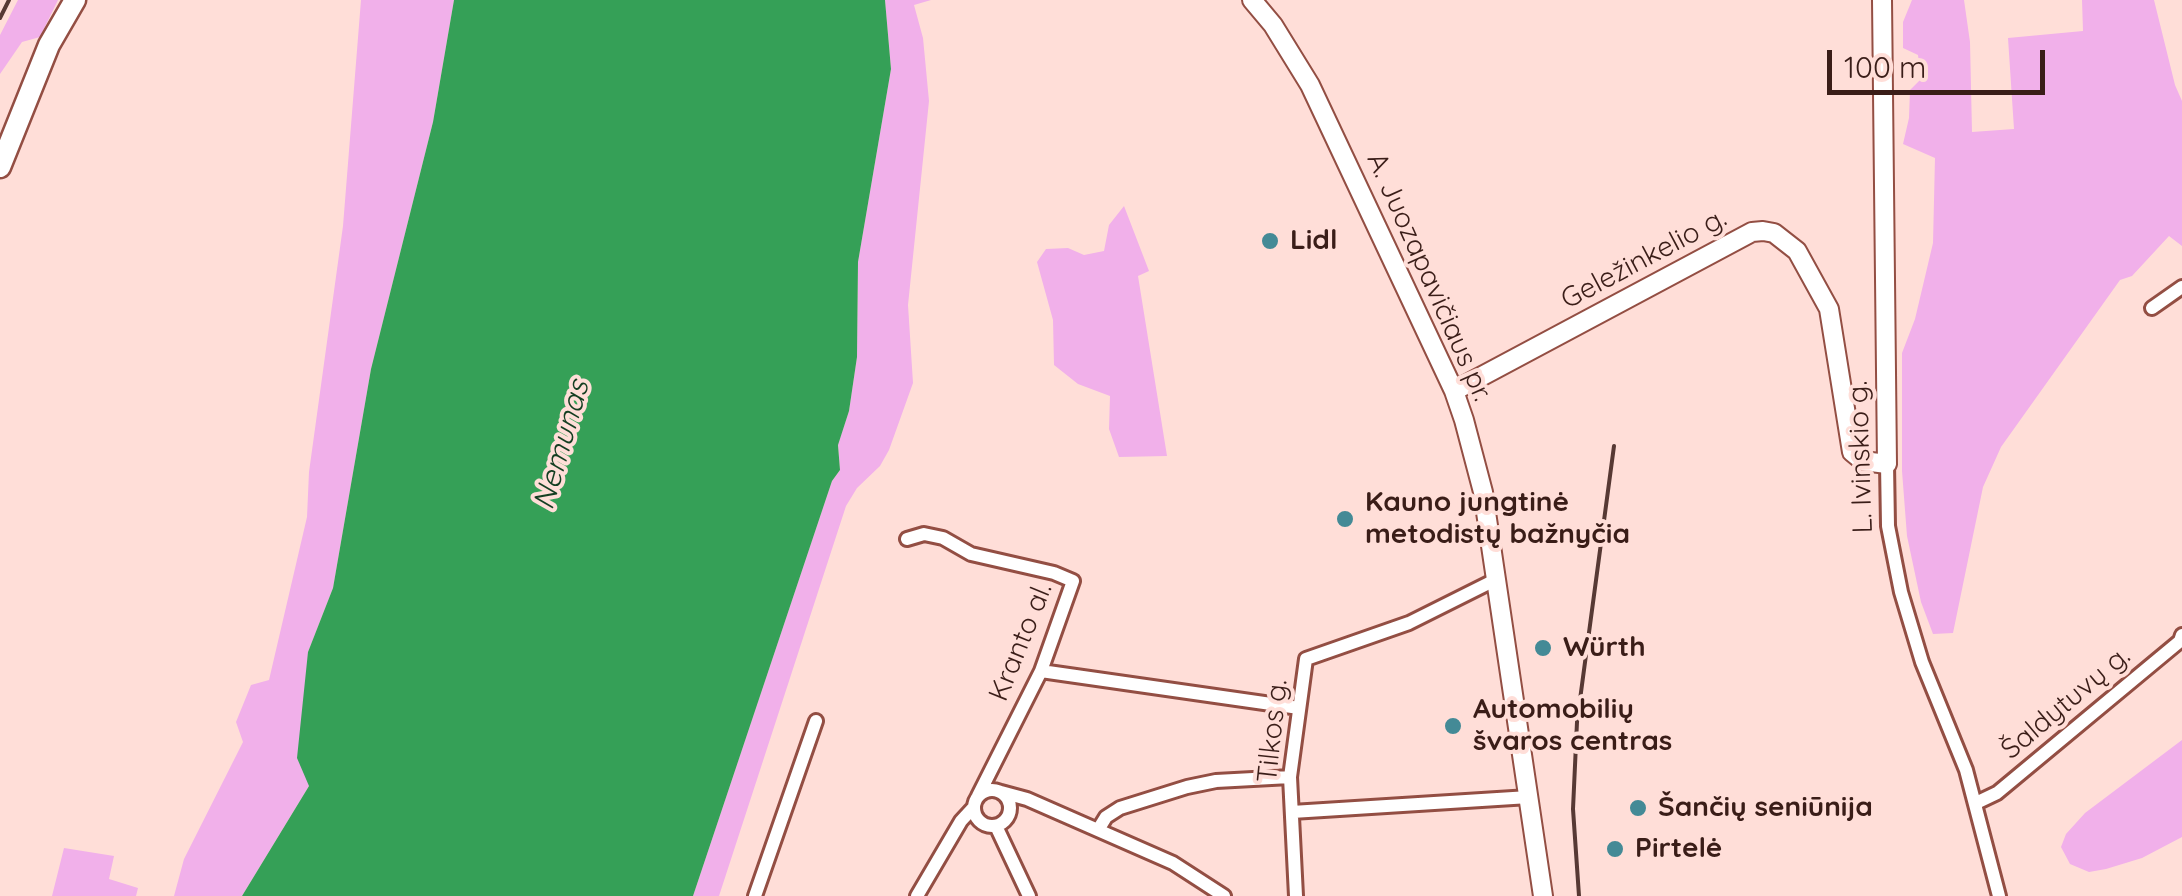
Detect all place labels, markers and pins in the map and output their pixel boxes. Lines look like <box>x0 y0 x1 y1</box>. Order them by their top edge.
place label: Lidl <box>1290 224 1337 258</box>
marker: Lidl <box>1259 230 1281 252</box>
place label: Kauno jungtinė metodistų bažnyčia <box>1365 486 1630 552</box>
marker: Kauno jungtinė metodistų bažnyčia <box>1334 508 1356 530</box>
place label: Würth <box>1563 631 1646 665</box>
marker: Würth <box>1532 637 1554 659</box>
place label: Automobilių švaros centras <box>1473 693 1672 759</box>
marker: Automobilių švaros centras <box>1442 715 1464 737</box>
place label: Šančių seniūnija <box>1658 791 1873 825</box>
marker: Šančių seniūnija <box>1627 797 1649 819</box>
place label: Pirtelė <box>1635 832 1722 866</box>
marker: Pirtelė <box>1604 838 1626 860</box>

